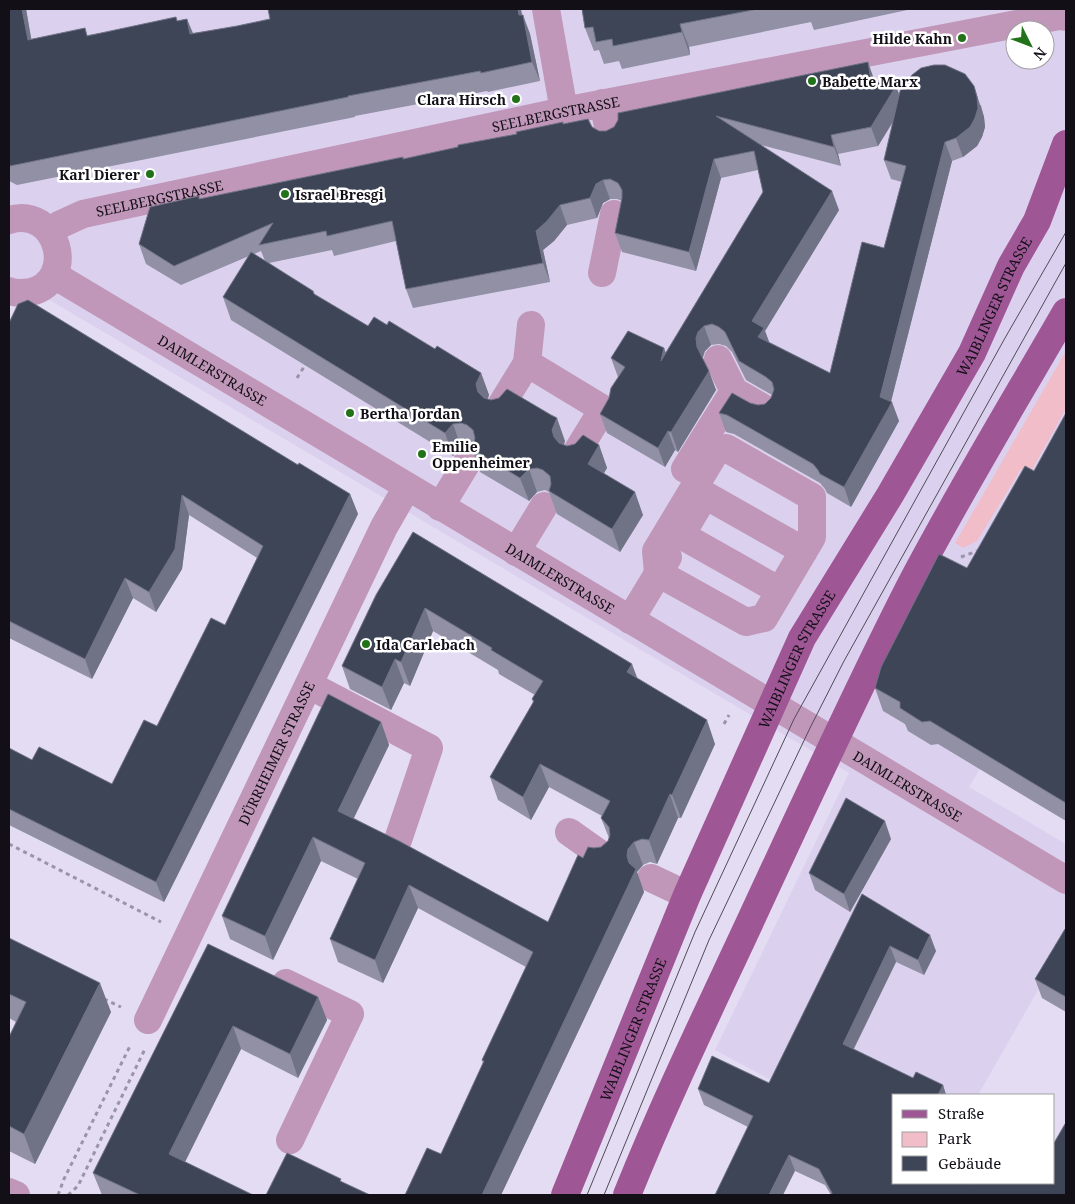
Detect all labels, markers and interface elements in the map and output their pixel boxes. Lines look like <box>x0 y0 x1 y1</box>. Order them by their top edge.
north arrow <box>1005 20 1055 70</box>
place label: Hilde Kahn <box>873 29 952 48</box>
marker: Hilde Kahn <box>956 32 968 44</box>
text: N <box>1029 44 1051 64</box>
place label: Babette Marx <box>822 72 918 91</box>
marker: Babette Marx <box>806 75 818 87</box>
place label: Clara Hirsch <box>417 90 506 109</box>
street label: SEELBERGSTRASSE <box>490 91 621 136</box>
marker: Clara Hirsch <box>510 93 522 105</box>
place label: Karl Dierer <box>59 165 141 184</box>
marker: Karl Dierer <box>144 168 156 180</box>
street label: SEELBERGSTRASSE <box>94 175 225 220</box>
place label: Israel Bresgi <box>295 185 384 204</box>
marker: Israel Bresgi <box>279 188 291 200</box>
street label: WAIBLINGER STRASSE <box>951 233 1036 379</box>
street label: DAIMLERSTRASSE <box>155 330 271 410</box>
place label: Bertha Jordan <box>360 404 460 423</box>
marker: Bertha Jordan <box>344 407 356 419</box>
place label: Emilie Oppenheimer <box>432 437 531 472</box>
marker: Emilie Oppenheimer <box>416 448 428 460</box>
street label: DAIMLERSTRASSE <box>502 538 619 618</box>
street label: WAIBLINGER STRASSE <box>753 586 839 731</box>
place label: Ida Carlebach <box>376 635 475 654</box>
marker: Ida Carlebach <box>360 638 372 650</box>
street label: DÜRRHEIMER STRASSE <box>233 678 318 828</box>
street label: DAIMLERSTRASSE <box>850 746 966 826</box>
street label: WAIBLINGER STRASSE <box>595 955 670 1104</box>
legend <box>892 1094 1055 1184</box>
text: Straße <box>938 1103 984 1123</box>
text: Park <box>938 1128 972 1148</box>
text: Gebäude <box>938 1153 1001 1173</box>

